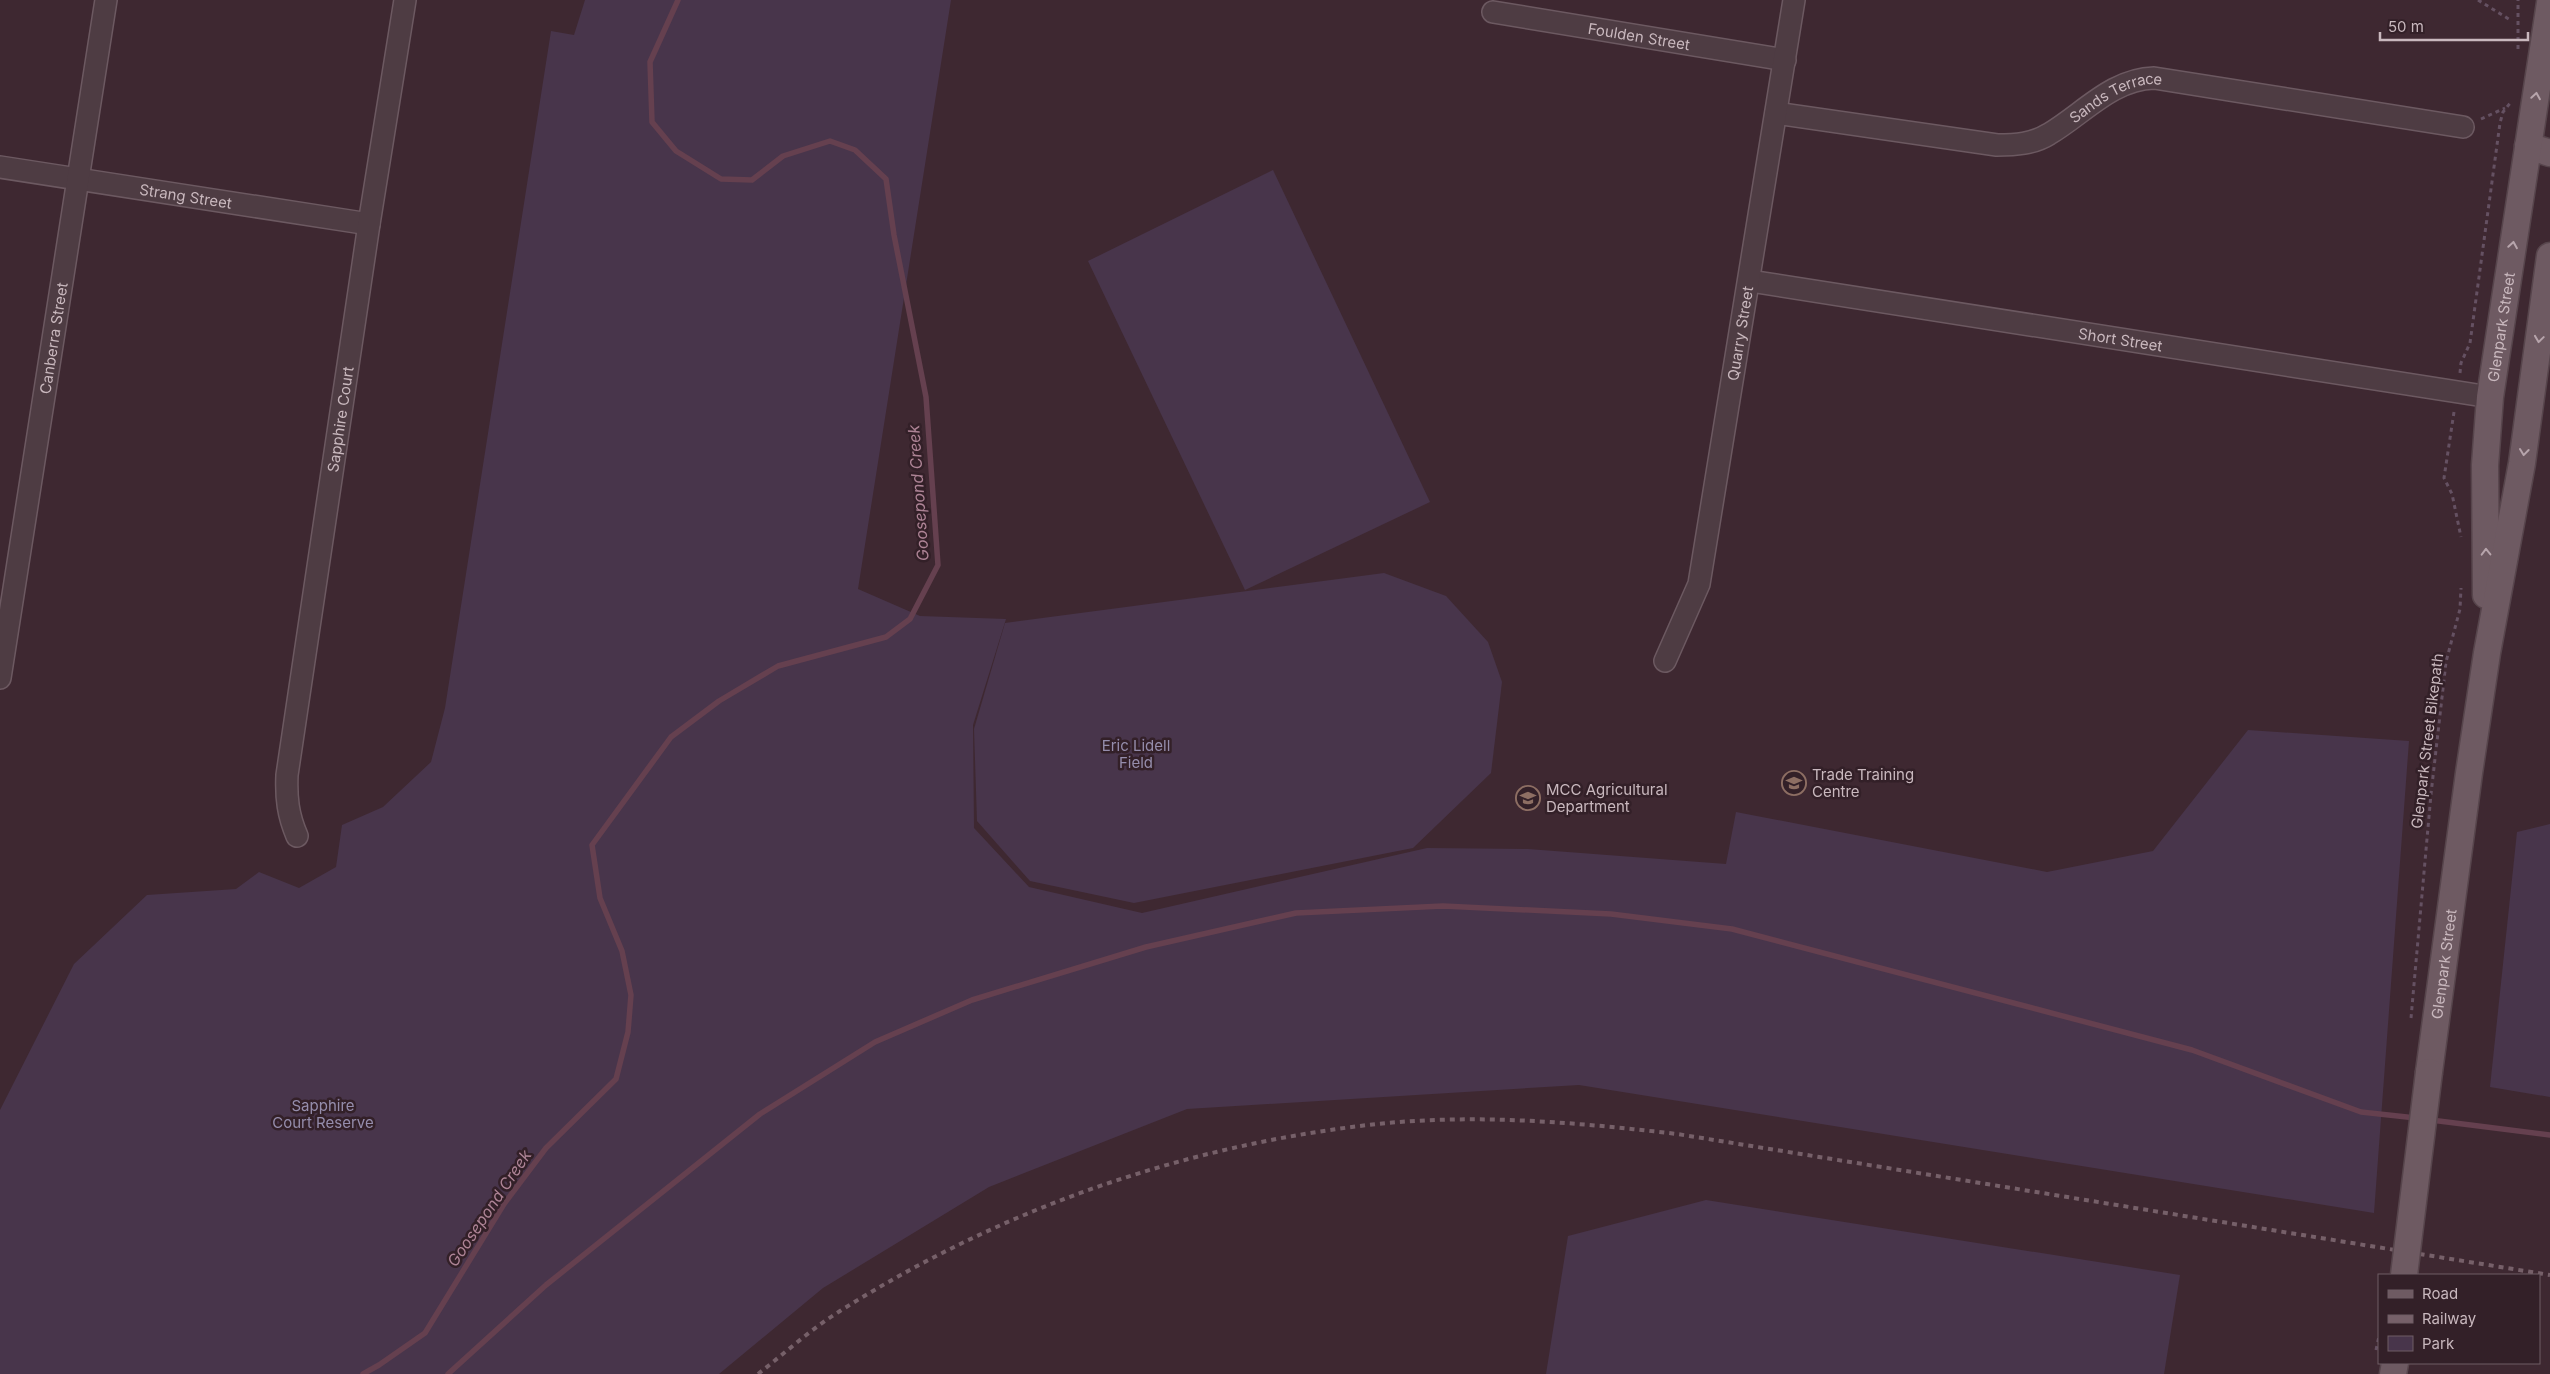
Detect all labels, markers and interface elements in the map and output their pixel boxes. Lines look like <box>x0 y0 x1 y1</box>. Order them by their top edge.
scale bar <box>2380 10 2528 42</box>
text: 50 m <box>2388 17 2424 36</box>
street label: Foulden Street <box>1587 18 1692 54</box>
street label: Sands Terrace <box>2065 68 2164 127</box>
one-way arrow <box>2530 92 2541 100</box>
street label: Strang Street <box>138 179 233 212</box>
one-way arrow <box>2508 241 2518 250</box>
street label: Glenpark Street <box>2483 271 2518 383</box>
street label: Canberra Street <box>35 281 71 395</box>
street label: Quarry Street <box>1723 285 1757 382</box>
street label: Short Street <box>2077 323 2164 355</box>
one-way arrow <box>2534 336 2545 344</box>
street label: Sapphire Court <box>323 365 357 474</box>
water label: Goosepond Creek <box>903 424 933 562</box>
one-way arrow <box>2519 448 2529 456</box>
one-way arrow <box>2480 547 2491 555</box>
street label: Glenpark Street Bikepath <box>2407 652 2447 830</box>
park label: Eric Lidell Field <box>1102 736 1170 772</box>
place label: Trade Training Centre <box>1812 765 1914 801</box>
school or university icon: Trade Training Centre <box>1781 770 1807 796</box>
place label: MCC Agricultural Department <box>1546 780 1668 816</box>
school or university icon: MCC Agricultural Department <box>1515 785 1541 811</box>
street label: Glenpark Street <box>2427 908 2460 1020</box>
park label: Sapphire Court Reserve <box>272 1096 374 1132</box>
water label: Goosepond Creek <box>443 1146 536 1270</box>
legend <box>2378 1274 2540 1364</box>
text: Road <box>2422 1284 2458 1303</box>
text: Railway <box>2422 1309 2477 1328</box>
text: Park <box>2422 1334 2455 1353</box>

